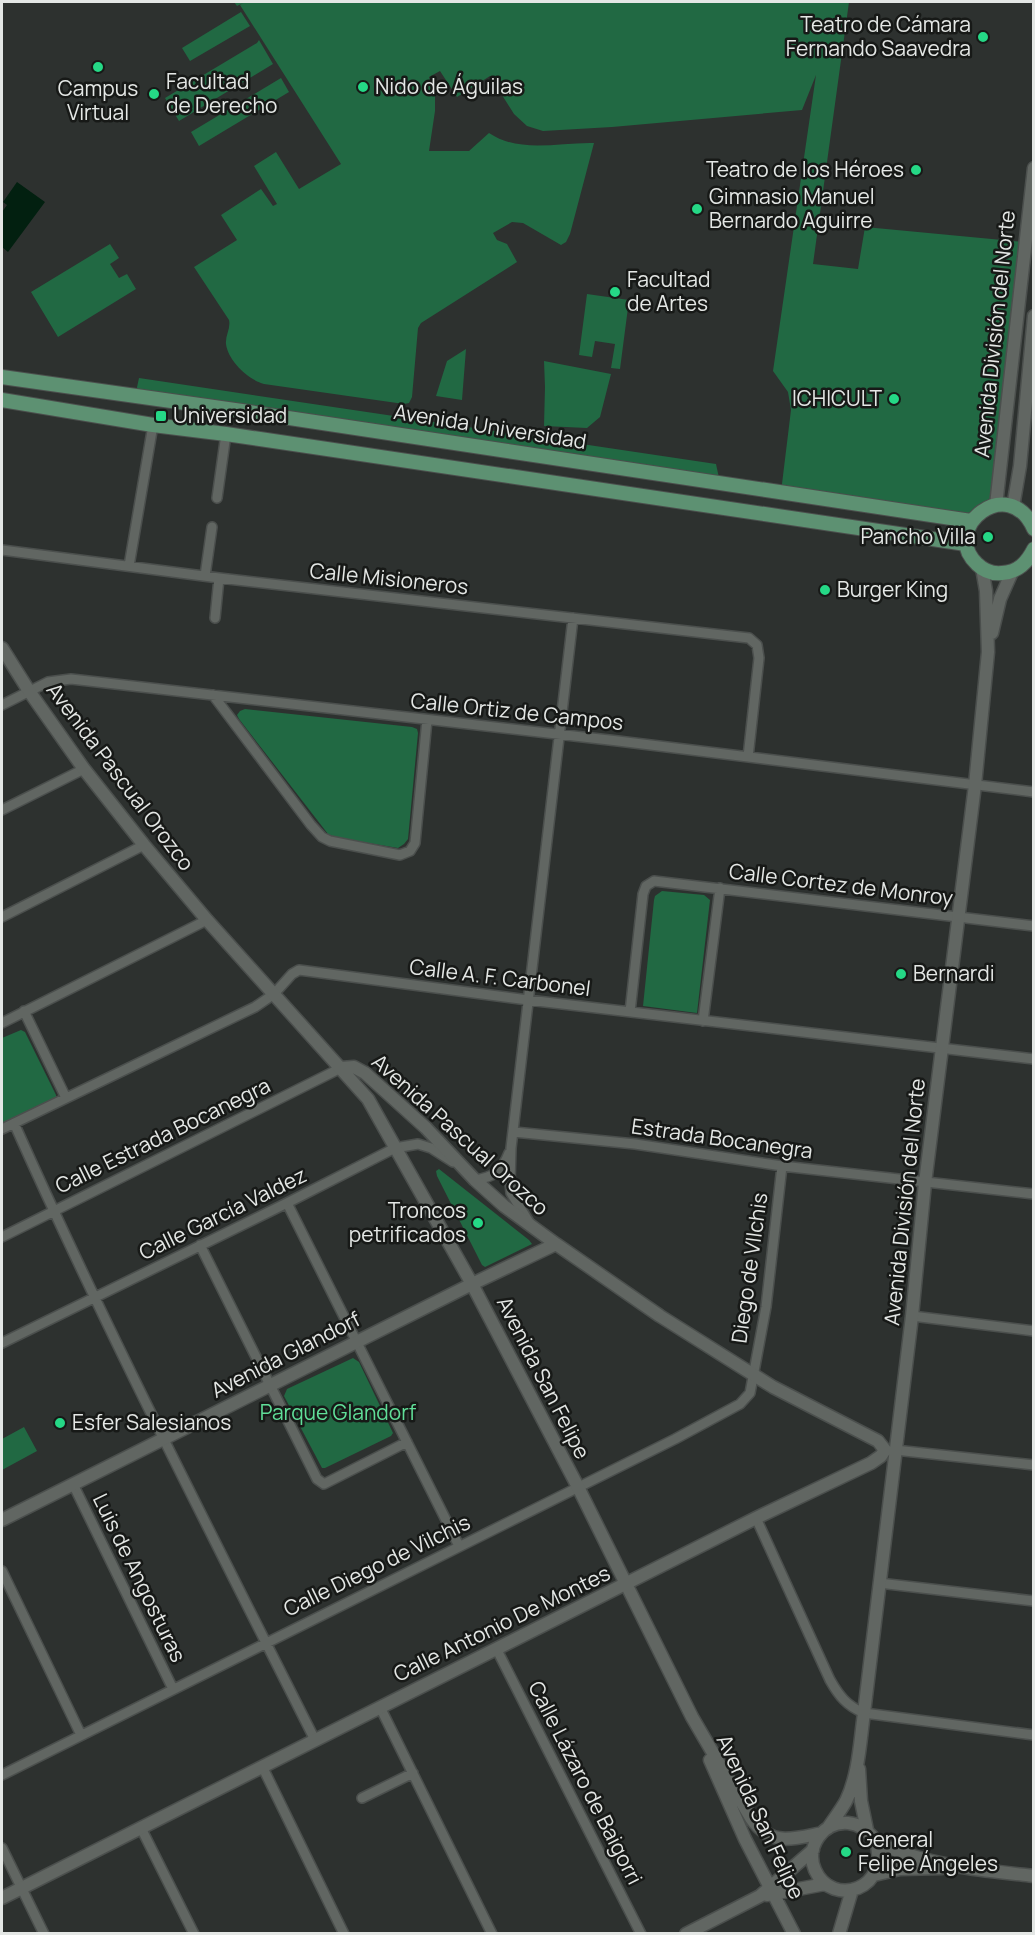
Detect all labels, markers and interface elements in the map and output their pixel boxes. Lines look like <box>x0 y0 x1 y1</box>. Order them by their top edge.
place label: Teatro de Cámara Fernando Saavedra <box>786 10 971 62</box>
marker: Teatro de Cámara Fernando Saavedra <box>976 30 990 44</box>
marker: Campus Virtual <box>91 60 105 74</box>
place label: Facultad de Derecho <box>166 67 277 119</box>
place label: Nido de Águilas <box>375 72 523 100</box>
place label: Campus Virtual <box>58 74 138 126</box>
marker: Nido de Águilas <box>356 80 370 94</box>
marker: Facultad de Derecho <box>147 87 161 101</box>
place label: Teatro de los Héroes <box>706 155 904 183</box>
marker: Teatro de los Héroes <box>909 163 923 177</box>
place label: Gimnasio Manuel Bernardo Aguirre <box>709 182 875 234</box>
marker: Gimnasio Manuel Bernardo Aguirre <box>690 202 704 216</box>
street label: Avenida División del Norte <box>967 209 1021 459</box>
place label: Facultad de Artes <box>627 265 710 317</box>
marker: Facultad de Artes <box>608 285 622 299</box>
place label: ICHICULT <box>792 384 882 412</box>
marker: ICHICULT <box>887 392 901 406</box>
street label: Avenida Universidad <box>392 397 588 455</box>
place label: Universidad <box>173 401 287 429</box>
marker: Universidad <box>154 409 168 423</box>
place label: Pancho Villa <box>860 522 976 550</box>
marker: Pancho Villa <box>981 530 995 544</box>
street label: Calle Misioneros <box>308 556 470 600</box>
place label: Burger King <box>837 575 948 603</box>
marker: Burger King <box>818 583 832 597</box>
street label: Avenida Pascual Orozco <box>41 677 201 876</box>
street label: Calle Ortiz de Campos <box>409 686 625 736</box>
street label: Calle Cortez de Monroy <box>728 856 955 912</box>
street label: Calle A. F. Carbonel <box>408 952 592 1002</box>
place label: Bernardi <box>913 959 995 987</box>
marker: Bernardi <box>894 967 908 981</box>
street label: Avenida Pascual Orozco <box>366 1047 555 1221</box>
street label: Calle Estrada Bocanegra <box>50 1071 275 1199</box>
street label: Avenida División del Norte <box>877 1077 931 1327</box>
street label: Estrada Bocanegra <box>630 1111 815 1165</box>
street label: Calle García Valdez <box>134 1160 311 1266</box>
street label: Diego de VIlchis <box>725 1191 773 1345</box>
place label: Troncos petrificados <box>349 1196 466 1248</box>
marker: Troncos petrificados <box>471 1216 485 1230</box>
street label: Avenida San Felipe <box>491 1292 597 1464</box>
street label: Avenida Glandorf <box>206 1304 365 1404</box>
park label: Parque Glandorf <box>260 1398 417 1426</box>
place label: Esfer Salesianos <box>72 1408 231 1436</box>
marker: Esfer Salesianos <box>53 1416 67 1430</box>
street label: Luis de Angosturas <box>87 1488 193 1667</box>
street label: Calle Diego de Vilchis <box>279 1508 475 1622</box>
street label: Calle Antonio De Montes <box>389 1558 614 1688</box>
street label: Calle Lázaro de Baigorri <box>522 1676 649 1889</box>
street label: Avenida San Felipe <box>710 1730 811 1903</box>
place label: General Felipe Ángeles <box>858 1825 998 1877</box>
marker: General Felipe Ángeles <box>839 1845 853 1859</box>

